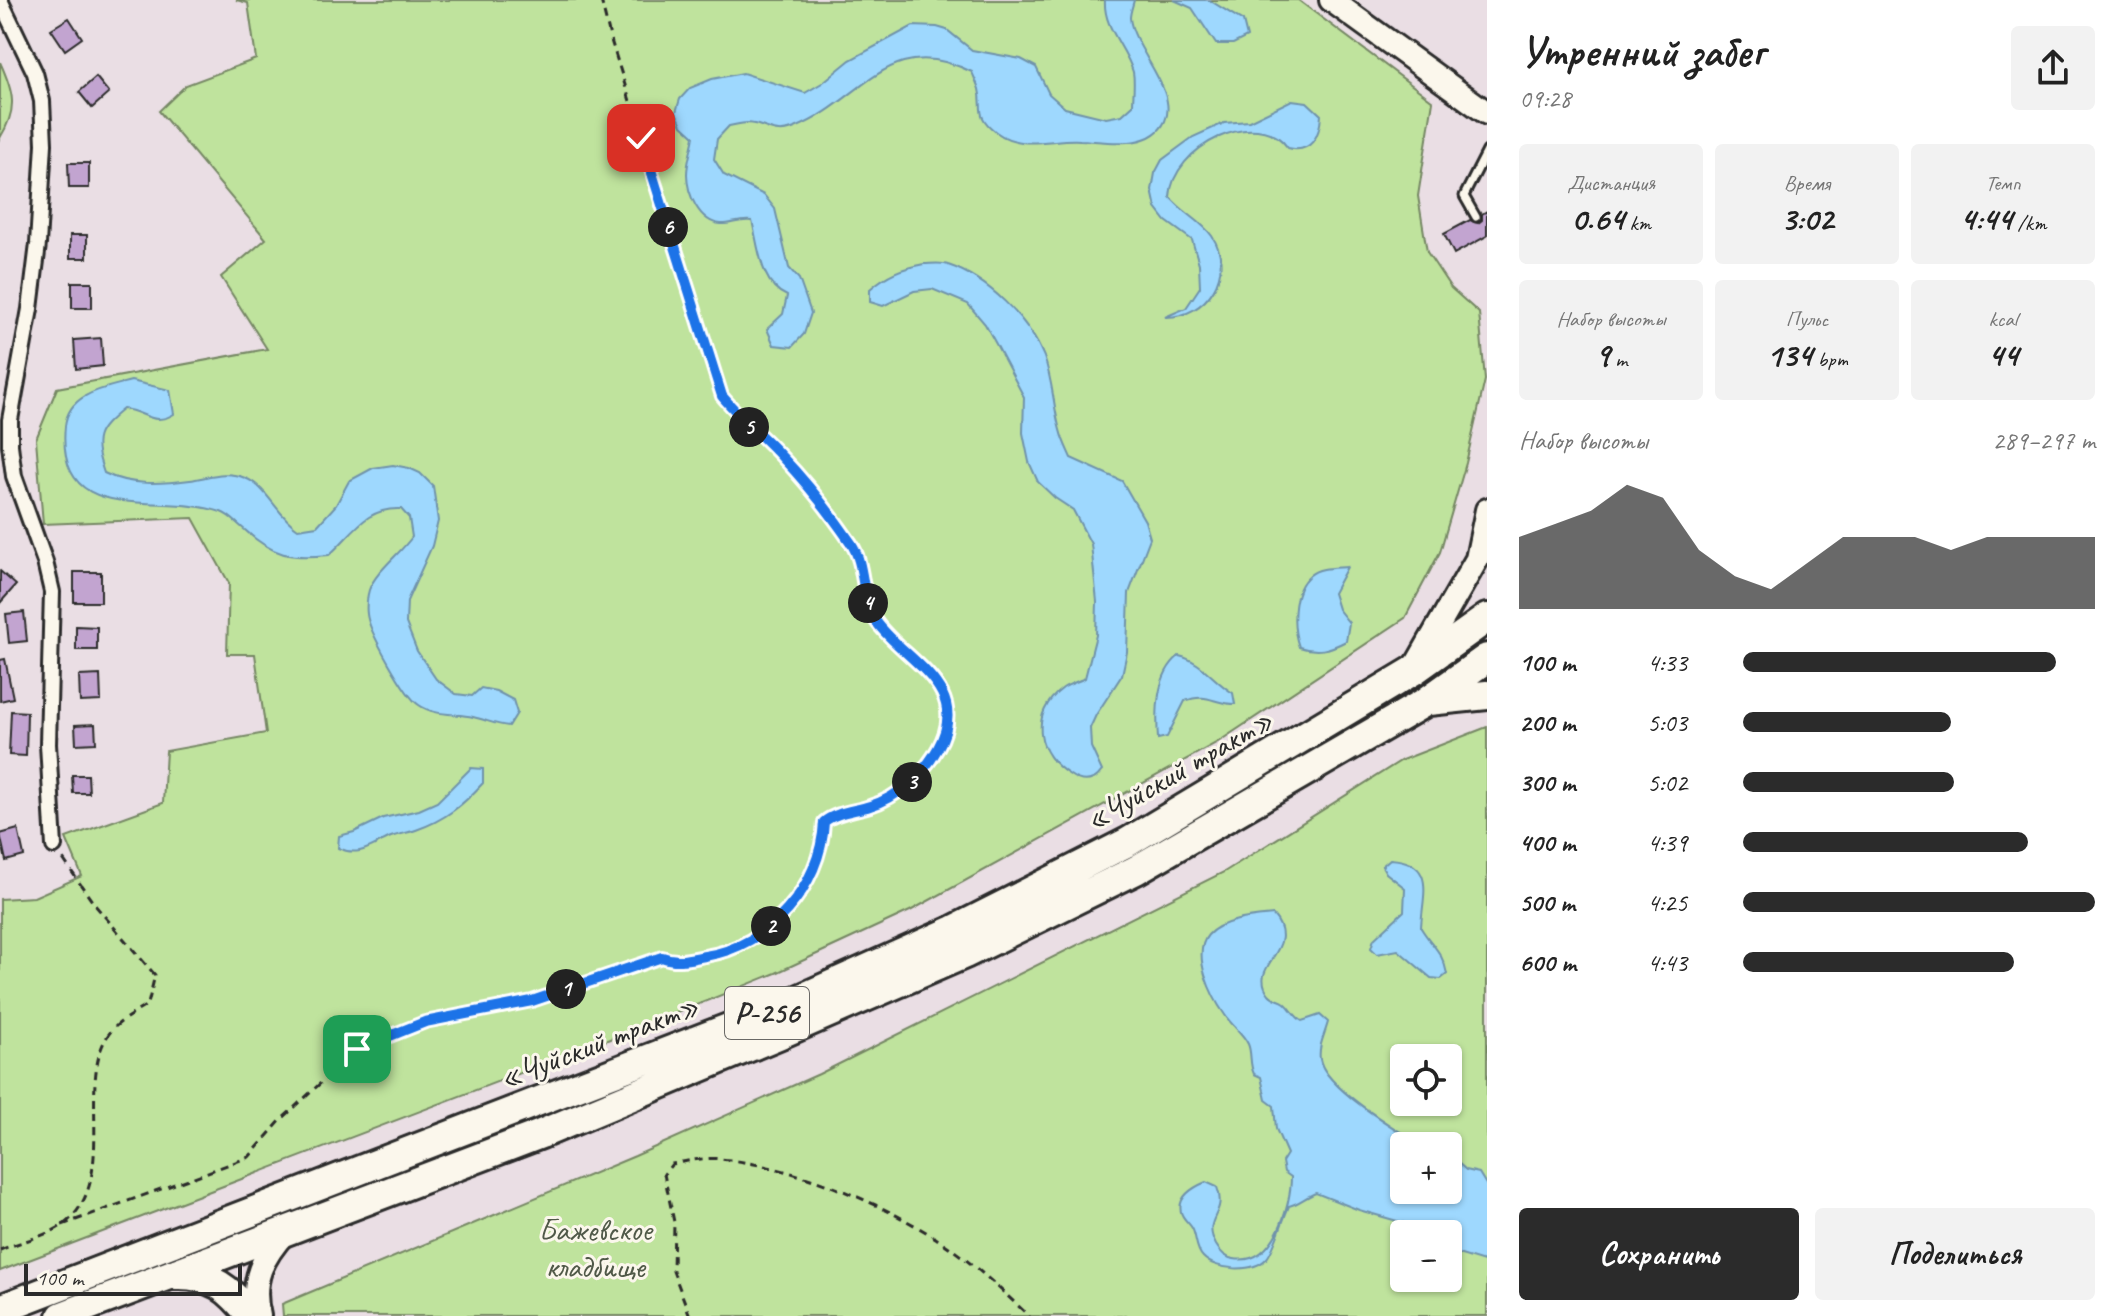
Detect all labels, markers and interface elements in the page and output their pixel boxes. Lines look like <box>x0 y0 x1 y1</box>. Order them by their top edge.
text: Утренний забег <box>1519 24 1764 79</box>
button: share <box>2011 26 2095 110</box>
text: 09:28 <box>1519 82 1571 115</box>
pin <box>607 104 675 172</box>
icon: check <box>619 116 663 160</box>
text: Дистанция <box>1567 169 1655 197</box>
text: Время <box>1784 169 1830 197</box>
text: Темп <box>1985 169 2021 197</box>
text: 0.64 <box>1571 197 1624 240</box>
text: 3:02 <box>1781 197 1833 240</box>
text: 4:44 <box>1960 197 2012 240</box>
pin: 6 <box>648 207 688 247</box>
text: km <box>1624 209 1651 237</box>
text: /km <box>2012 209 2046 237</box>
text: 6 <box>663 213 673 241</box>
text: Набор высоты <box>1556 305 1666 333</box>
text: Пульс <box>1786 305 1828 333</box>
text: kcal <box>1988 305 2018 333</box>
text: 9 <box>1595 333 1610 376</box>
text: 134 <box>1766 333 1812 376</box>
text: 44 <box>1988 333 2018 376</box>
text: m <box>1610 345 1627 373</box>
text: bpm <box>1812 345 1848 373</box>
pin: 5 <box>729 407 769 447</box>
text: 5 <box>744 413 754 441</box>
text: Набор высоты <box>1519 424 1648 457</box>
text: 289–297 m <box>1992 424 2095 457</box>
pin: 4 <box>848 583 888 623</box>
text: 4 <box>863 589 873 617</box>
text: 100 m <box>1519 646 1575 679</box>
text: 4:33 <box>1647 646 1687 679</box>
street label: «Чуйский тракт» <box>1078 700 1280 840</box>
text: 200 m <box>1519 706 1575 739</box>
text: 5:03 <box>1647 706 1687 739</box>
pin: 3 <box>892 762 932 802</box>
text: 300 m <box>1519 766 1575 799</box>
text: 5:02 <box>1647 766 1687 799</box>
text: 3 <box>907 768 917 796</box>
text: 400 m <box>1519 826 1575 859</box>
text: 4:39 <box>1647 826 1687 859</box>
text: 500 m <box>1519 886 1575 919</box>
text: 4:25 <box>1647 886 1687 919</box>
pin: 2 <box>751 906 791 946</box>
text: 2 <box>766 912 776 940</box>
text: 600 m <box>1519 946 1576 979</box>
text: 4:43 <box>1647 946 1687 979</box>
pin: 1 <box>546 969 586 1009</box>
text: 1 <box>561 975 571 1003</box>
street label: «Чуйский тракт» <box>493 985 705 1099</box>
road number: Р-256 <box>725 987 809 1039</box>
pin <box>323 1015 391 1083</box>
icon: arrive <box>335 1027 379 1071</box>
map controls <box>1390 1044 1462 1292</box>
button: locate <box>1390 1044 1462 1116</box>
button: + <box>1390 1132 1462 1204</box>
button: Сохранить <box>1519 1208 1799 1300</box>
button: Поделиться <box>1815 1208 2095 1300</box>
park label: Бажевское кладбище <box>538 1209 654 1287</box>
button: − <box>1390 1220 1462 1292</box>
scale bar <box>24 1260 242 1296</box>
text: 100 m <box>36 1264 83 1292</box>

